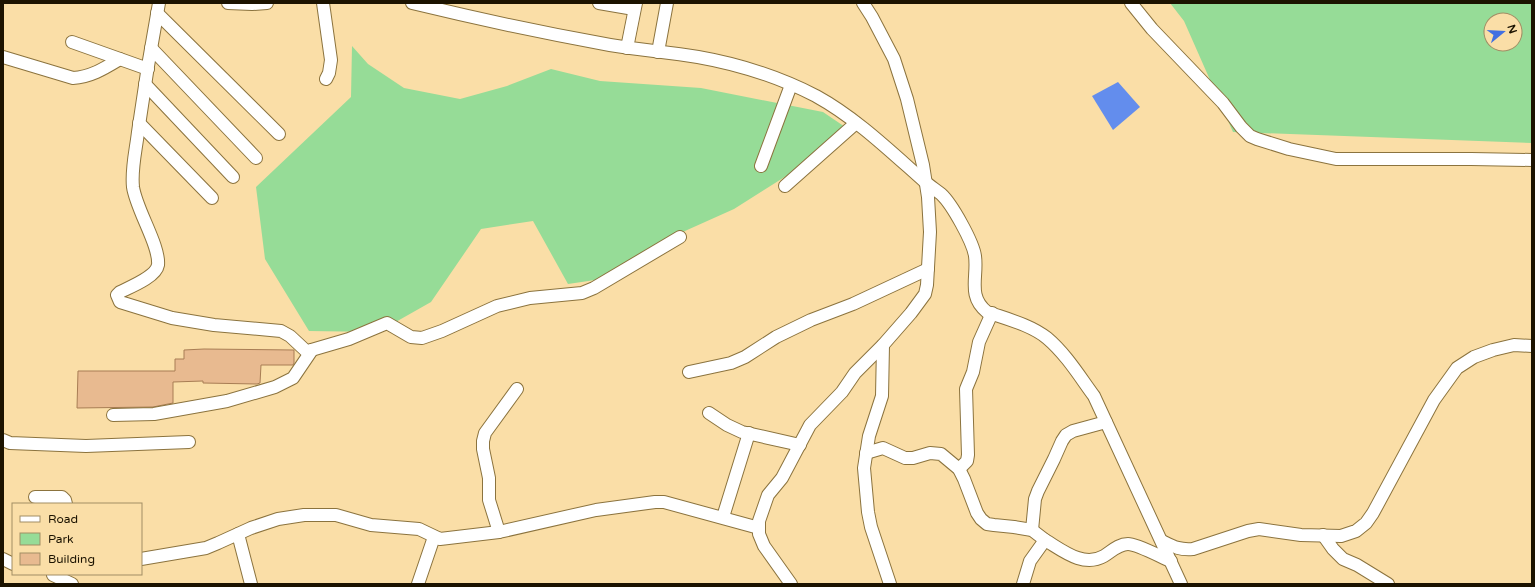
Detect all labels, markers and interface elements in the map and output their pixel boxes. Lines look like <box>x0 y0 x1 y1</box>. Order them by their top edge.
north arrow <box>1483 12 1523 52</box>
text: N <box>1504 23 1520 35</box>
legend <box>12 503 142 575</box>
text: Road <box>48 512 78 526</box>
text: Park <box>48 532 74 546</box>
text: Building <box>48 552 95 566</box>

